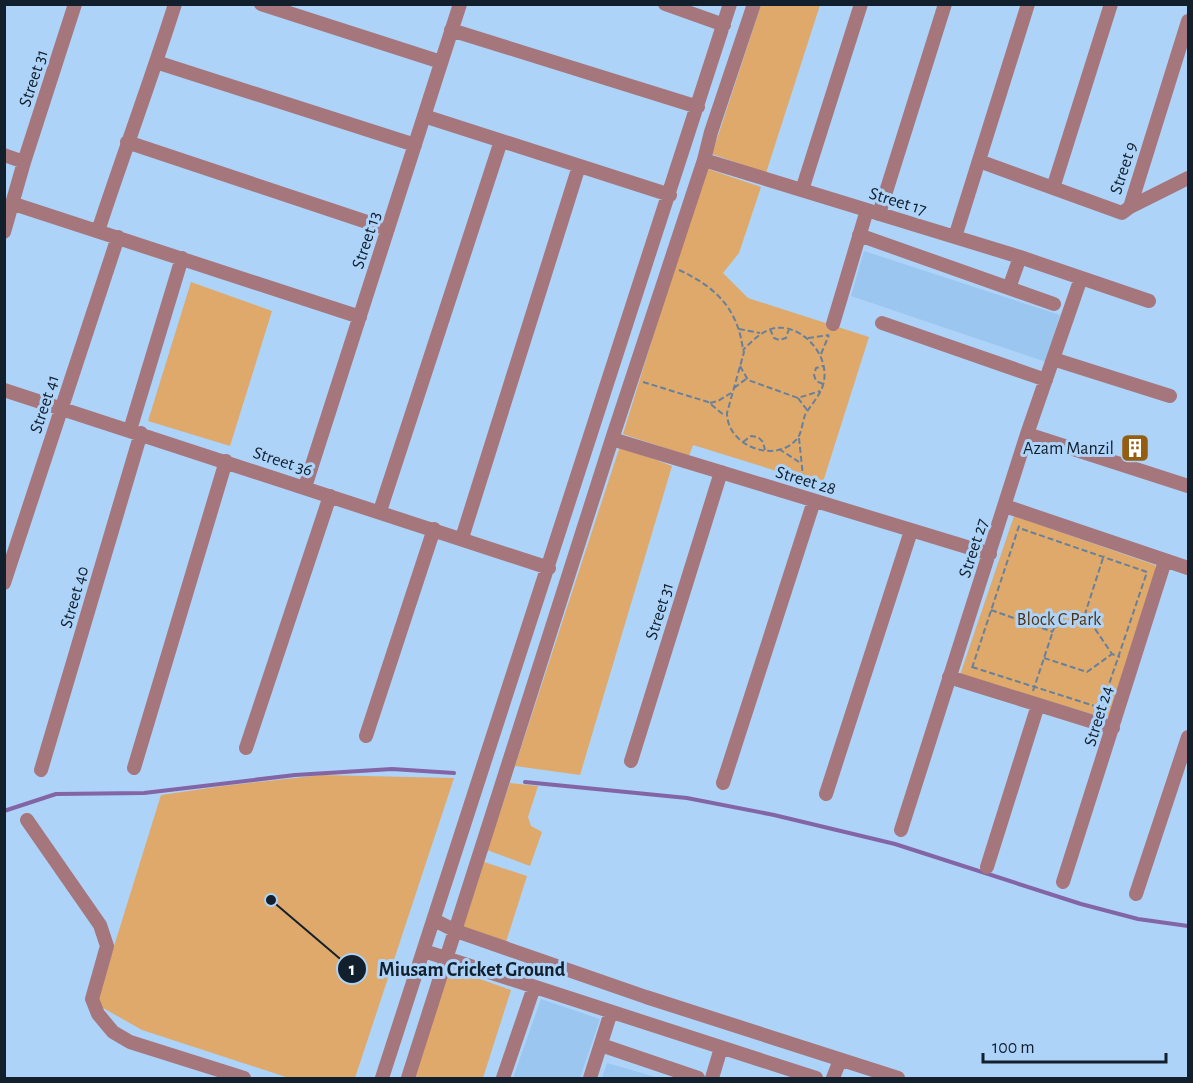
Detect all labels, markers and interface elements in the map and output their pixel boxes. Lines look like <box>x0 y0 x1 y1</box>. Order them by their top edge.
street label: Street 31 <box>16 47 52 109</box>
street label: Street 9 <box>1107 140 1141 197</box>
street label: Street 17 <box>867 185 929 219</box>
street label: Street 13 <box>349 209 385 271</box>
street label: Street 41 <box>27 373 63 436</box>
building icon: Azam Manzil <box>1119 432 1151 464</box>
place label: Azam Manzil <box>1023 440 1114 458</box>
street label: Street 36 <box>251 444 315 480</box>
street label: Street 28 <box>773 463 838 499</box>
street label: Street 27 <box>956 516 992 580</box>
street label: Street 40 <box>58 564 92 630</box>
street label: Street 31 <box>643 580 677 642</box>
park label: Block C Park <box>1017 611 1102 629</box>
street label: Street 24 <box>1081 684 1117 749</box>
callout: Miusam Cricket Ground <box>337 950 577 988</box>
text: Miusam Cricket Ground <box>379 960 566 980</box>
text: 1 <box>349 961 355 979</box>
scale bar <box>983 1026 1166 1064</box>
text: 100 m <box>992 1039 1035 1057</box>

